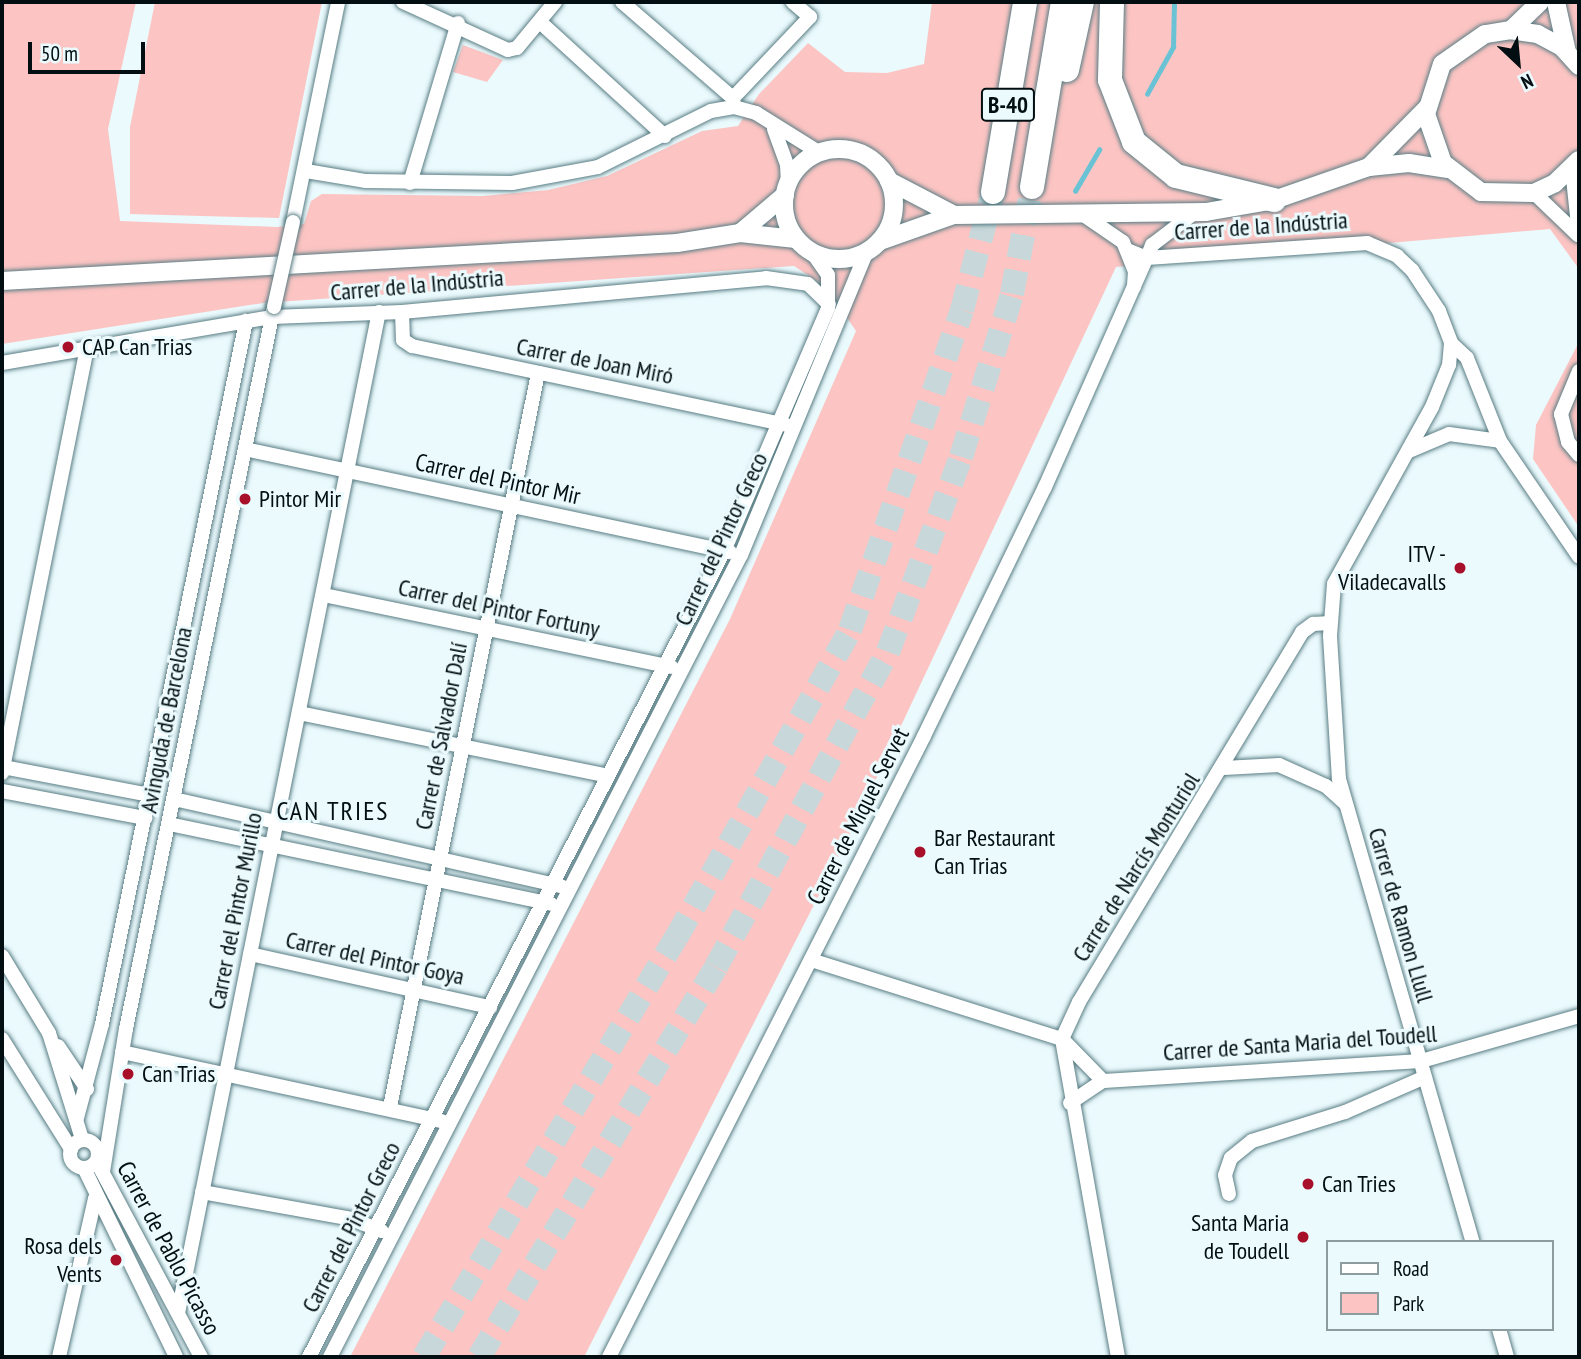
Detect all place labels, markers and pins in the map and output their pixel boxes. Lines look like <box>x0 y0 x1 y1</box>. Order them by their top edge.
place label: CAP Can Trias <box>82 333 194 361</box>
marker: CAP Can Trias <box>60 339 76 355</box>
place label: Pintor Mir <box>259 485 341 513</box>
marker: Pintor Mir <box>237 491 253 507</box>
place label: ITV - Viladecavalls <box>1338 540 1446 596</box>
marker: ITV - Viladecavalls <box>1452 560 1468 576</box>
place label: Bar Restaurant Can Trias <box>934 824 1055 880</box>
marker: Bar Restaurant Can Trias <box>912 844 928 860</box>
place label: Can Trias <box>142 1060 216 1088</box>
marker: Can Trias <box>120 1066 136 1082</box>
place label: Can Tries <box>1322 1170 1396 1198</box>
marker: Can Tries <box>1300 1176 1316 1192</box>
place label: Santa Maria de Toudell <box>1191 1209 1289 1265</box>
marker: Santa Maria de Toudell <box>1295 1229 1311 1245</box>
place label: Rosa dels Vents <box>24 1232 102 1288</box>
marker: Rosa dels Vents <box>108 1252 124 1268</box>

